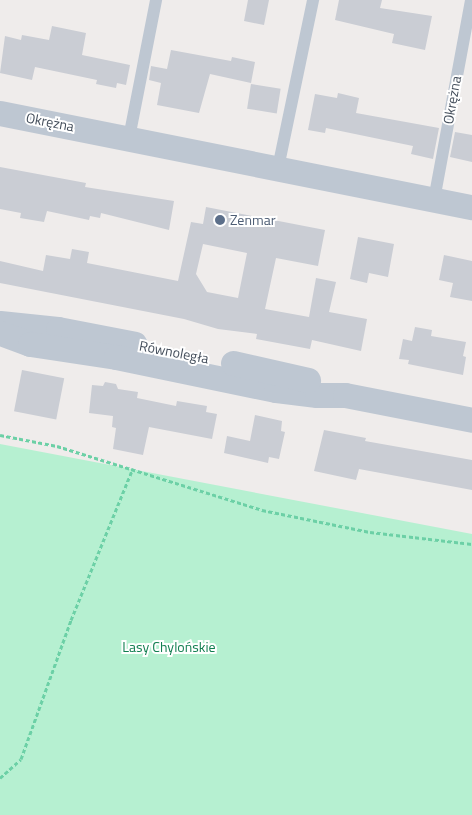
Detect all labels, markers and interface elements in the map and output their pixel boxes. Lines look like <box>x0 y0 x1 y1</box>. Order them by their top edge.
street label: Okrężna <box>440 75 464 125</box>
street label: Okrężna <box>25 109 75 135</box>
place label: Zenmar <box>230 212 276 228</box>
marker: Zenmar <box>214 214 226 226</box>
street label: Równoległa <box>138 337 210 367</box>
park label: Lasy Chylońskie <box>122 639 216 655</box>

